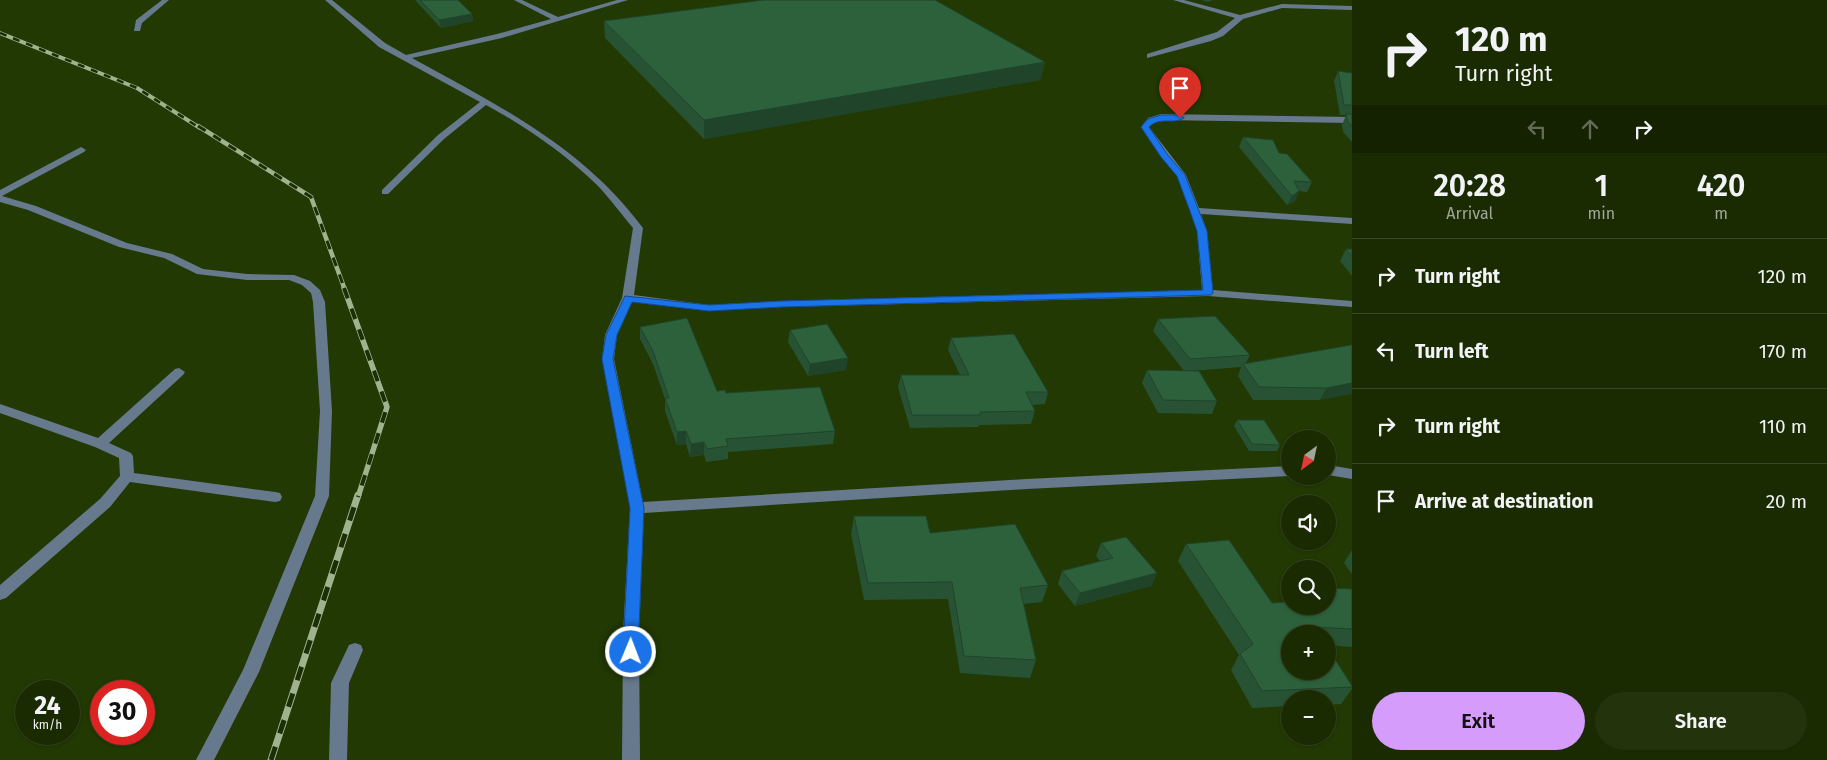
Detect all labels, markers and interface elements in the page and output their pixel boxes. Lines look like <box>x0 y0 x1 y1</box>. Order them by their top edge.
text: 120 m <box>1455 18 1548 60</box>
icon: right <box>1372 20 1437 85</box>
text: Turn right <box>1455 60 1552 87</box>
pin <box>1159 67 1201 118</box>
icon: arrive <box>1166 74 1194 102</box>
icon: left <box>1523 115 1551 143</box>
icon: ahead <box>1576 115 1604 143</box>
icon: right <box>1629 115 1657 143</box>
text: 20:28 <box>1434 168 1506 204</box>
text: 1 <box>1594 168 1608 204</box>
text: 420 <box>1697 168 1745 204</box>
text: Arrival <box>1446 204 1493 223</box>
text: min <box>1588 204 1615 223</box>
text: m <box>1714 204 1728 223</box>
icon: right <box>1372 262 1400 290</box>
text: Turn right <box>1415 265 1500 288</box>
text: 120 m <box>1757 265 1807 288</box>
icon: left <box>1372 337 1400 365</box>
text: Turn left <box>1415 340 1489 363</box>
text: 170 m <box>1759 340 1807 363</box>
icon: right <box>1372 412 1400 440</box>
text: Turn right <box>1415 415 1500 438</box>
text: 110 m <box>1759 415 1807 438</box>
north arrow <box>1281 430 1336 485</box>
map controls <box>1281 430 1336 745</box>
icon: arrive <box>1372 487 1400 515</box>
text: Arrive at destination <box>1415 490 1594 513</box>
text: 20 m <box>1766 490 1807 513</box>
button: sound <box>1281 495 1336 550</box>
button: search <box>1281 560 1336 615</box>
position arrow <box>604 625 656 677</box>
button: + <box>1281 625 1336 680</box>
speed limit sign: 30 <box>90 680 155 745</box>
button: − <box>1281 690 1336 745</box>
text: 24 <box>34 691 61 721</box>
button: Exit <box>1372 692 1585 750</box>
button: Share <box>1595 692 1807 750</box>
text: km/h <box>33 718 62 732</box>

